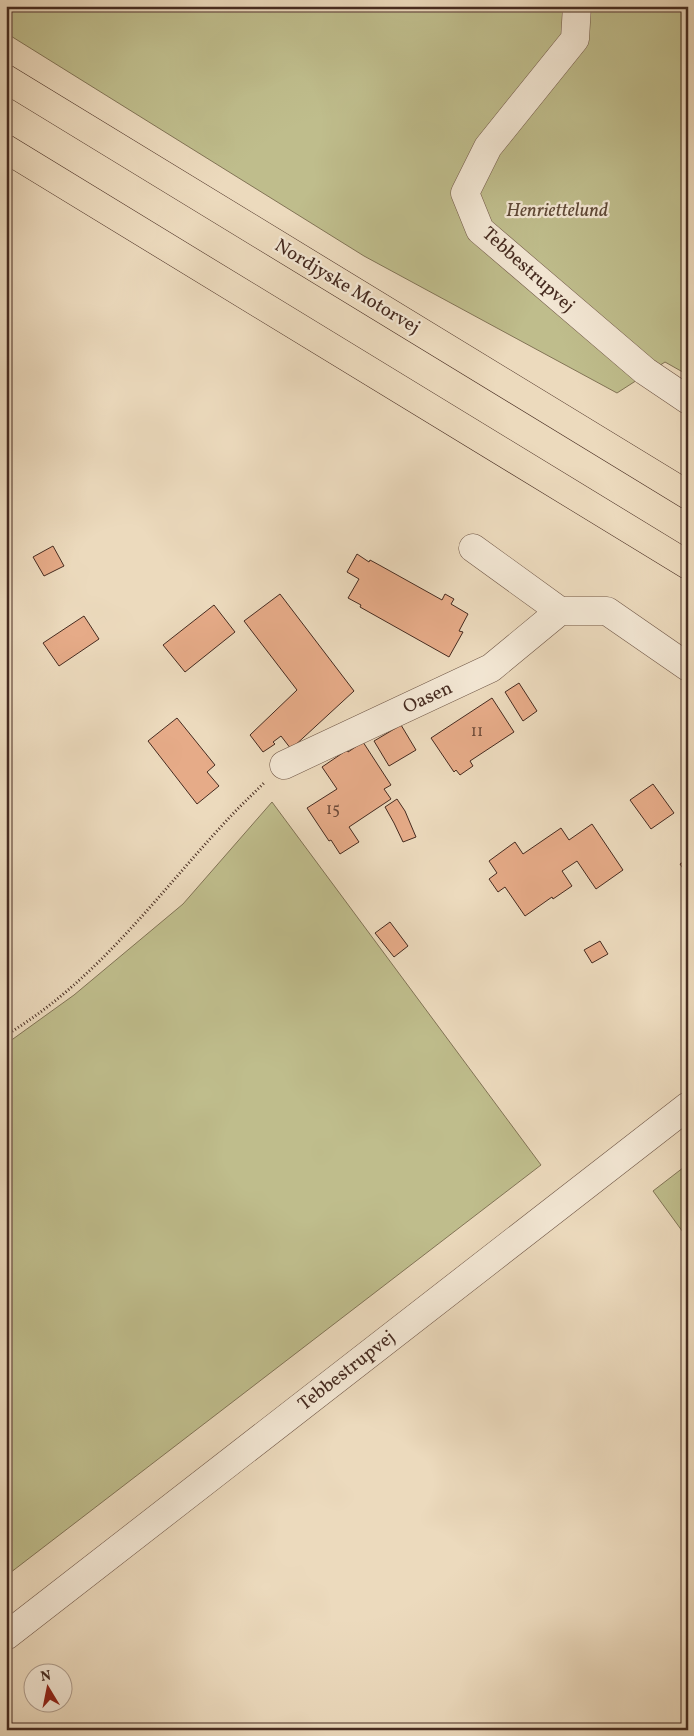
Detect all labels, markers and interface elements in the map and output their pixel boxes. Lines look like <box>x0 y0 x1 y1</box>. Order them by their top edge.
park label: Henriettelund <box>506 198 608 224</box>
street label: Tebbestrupvej <box>476 221 580 319</box>
street label: Nordjyske Motorvej <box>269 233 425 341</box>
street label: Oasen <box>399 675 457 721</box>
house number: 11 <box>471 721 483 743</box>
house number: 15 <box>326 799 340 821</box>
street label: Tebbestrupvej <box>293 1325 401 1417</box>
north arrow <box>22 1664 72 1714</box>
text: N <box>39 1666 53 1687</box>

